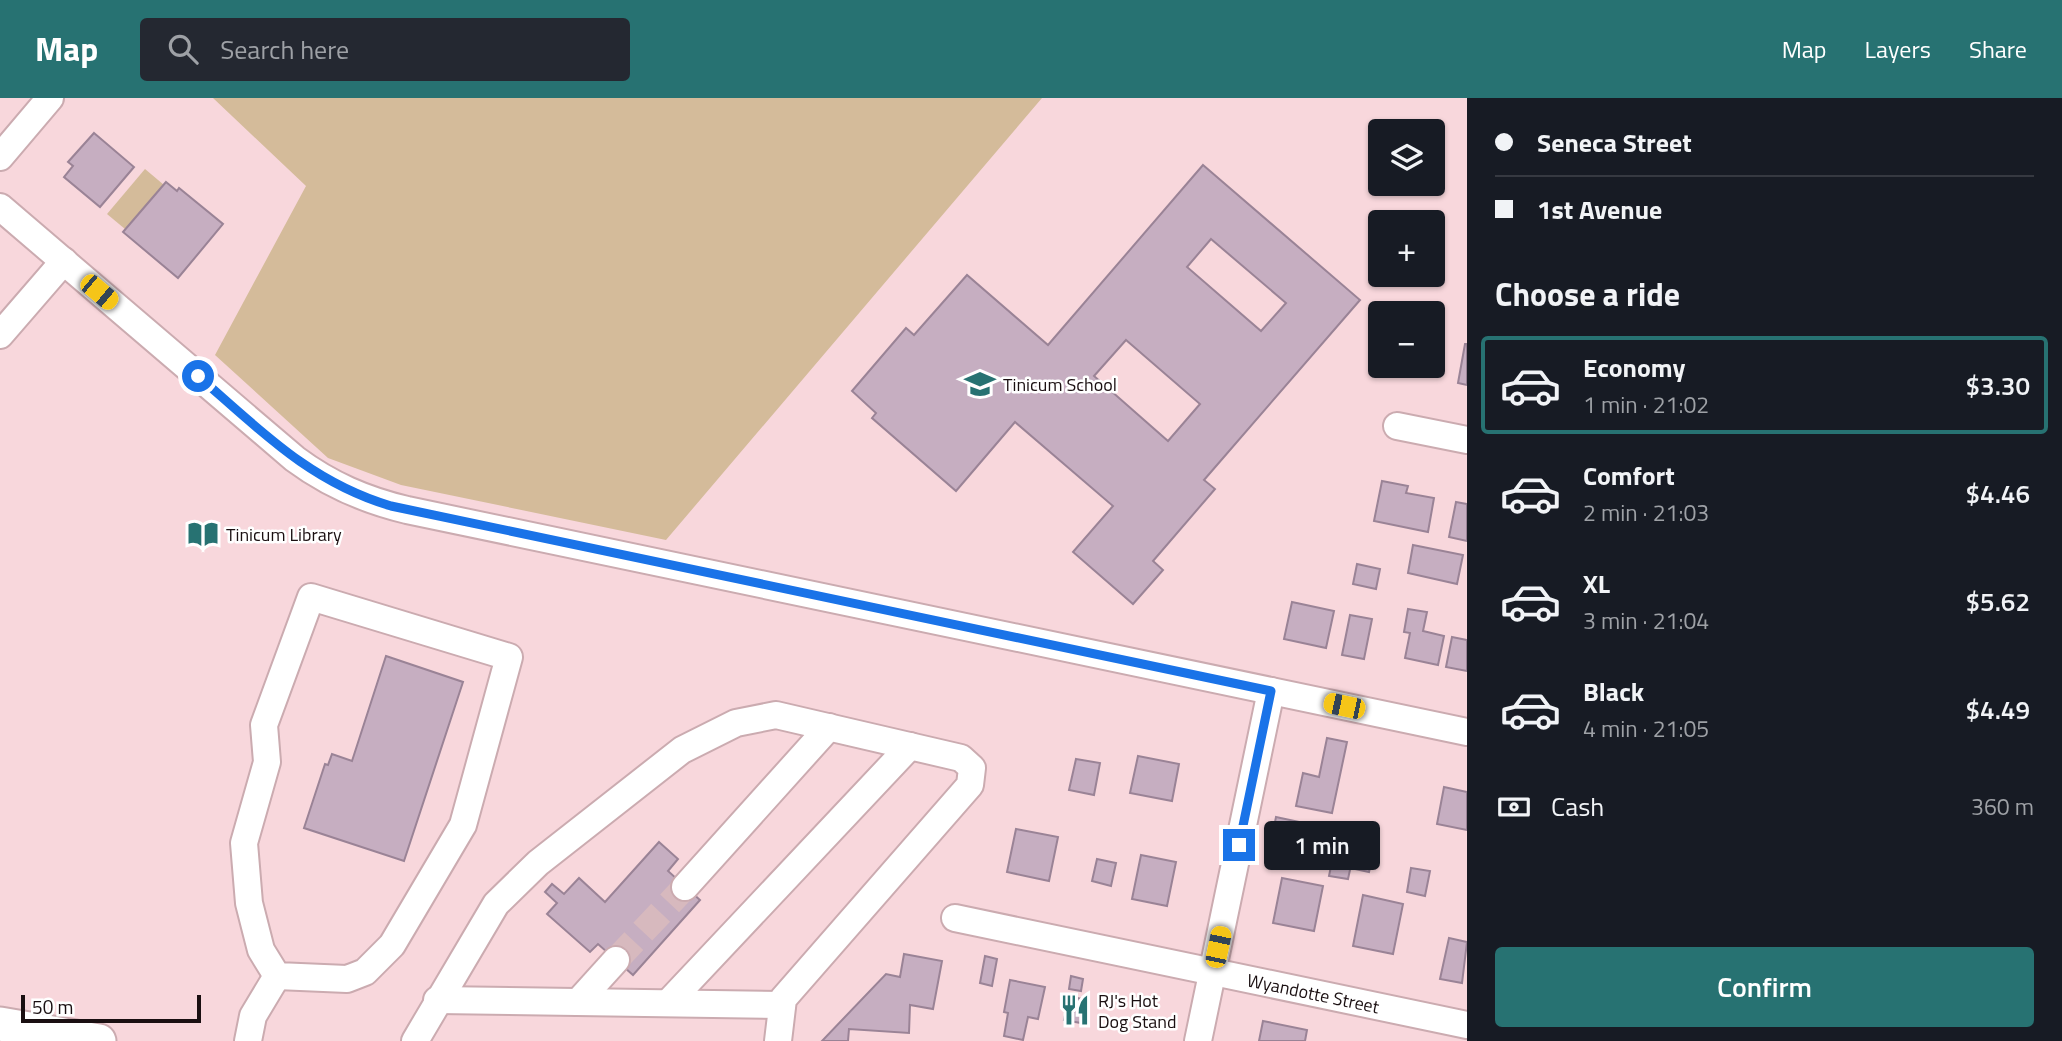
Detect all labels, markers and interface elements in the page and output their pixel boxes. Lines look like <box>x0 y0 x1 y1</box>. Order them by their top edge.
search box <box>140 18 630 81</box>
text: Map <box>35 24 98 74</box>
icon: search <box>164 30 202 68</box>
text: Search here <box>220 30 349 69</box>
text: Map <box>1782 31 1827 67</box>
text: Layers <box>1865 31 1931 67</box>
text: Share <box>1969 31 2027 67</box>
map controls <box>1368 119 1445 378</box>
button: layers <box>1368 119 1445 196</box>
text: Seneca Street <box>1537 123 1692 162</box>
text: 1st Avenue <box>1537 190 1662 229</box>
button: + <box>1368 210 1445 287</box>
car <box>77 270 122 314</box>
text: Choose a ride <box>1495 270 1680 318</box>
button: − <box>1368 301 1445 378</box>
text: Economy <box>1583 348 1685 387</box>
icon: car <box>1499 354 1562 417</box>
route start <box>182 360 214 392</box>
text: $3.30 <box>1966 366 2030 405</box>
school or university icon: Tinicum School <box>963 367 997 401</box>
place label: Tinicum School <box>1003 371 1117 398</box>
text: 1 min · 21:02 <box>1583 387 1709 422</box>
text: Comfort <box>1583 456 1675 495</box>
icon: car <box>1499 462 1562 525</box>
text: $4.46 <box>1966 474 2030 513</box>
text: 2 min · 21:03 <box>1583 495 1709 530</box>
library icon: Tinicum Library <box>186 517 220 551</box>
place label: Tinicum Library <box>226 521 342 548</box>
text: XL <box>1583 564 1610 603</box>
icon: car <box>1499 570 1562 633</box>
text: $5.62 <box>1966 582 2030 621</box>
text: 3 min · 21:04 <box>1583 603 1709 638</box>
text: Black <box>1583 672 1644 711</box>
icon: car <box>1499 678 1562 741</box>
text: $4.49 <box>1966 690 2030 729</box>
car <box>1322 691 1367 721</box>
text: 4 min · 21:05 <box>1583 711 1709 746</box>
text: Cash <box>1551 787 1604 826</box>
icon: cash <box>1495 788 1533 826</box>
text: 360 m <box>1971 789 2034 824</box>
callout: 1 min <box>1264 820 1379 870</box>
text: 1 min <box>1294 828 1350 863</box>
route end <box>1223 829 1255 861</box>
car <box>1204 924 1233 970</box>
button: Confirm <box>1495 947 2034 1027</box>
street label: Wyandotte Street <box>1245 966 1382 1020</box>
place label: RJ's Hot Dog Stand <box>1098 987 1176 1035</box>
scale bar <box>21 992 201 1024</box>
text: 50 m <box>32 992 73 1021</box>
restaurant icon: RJ's Hot Dog Stand <box>1058 993 1092 1027</box>

